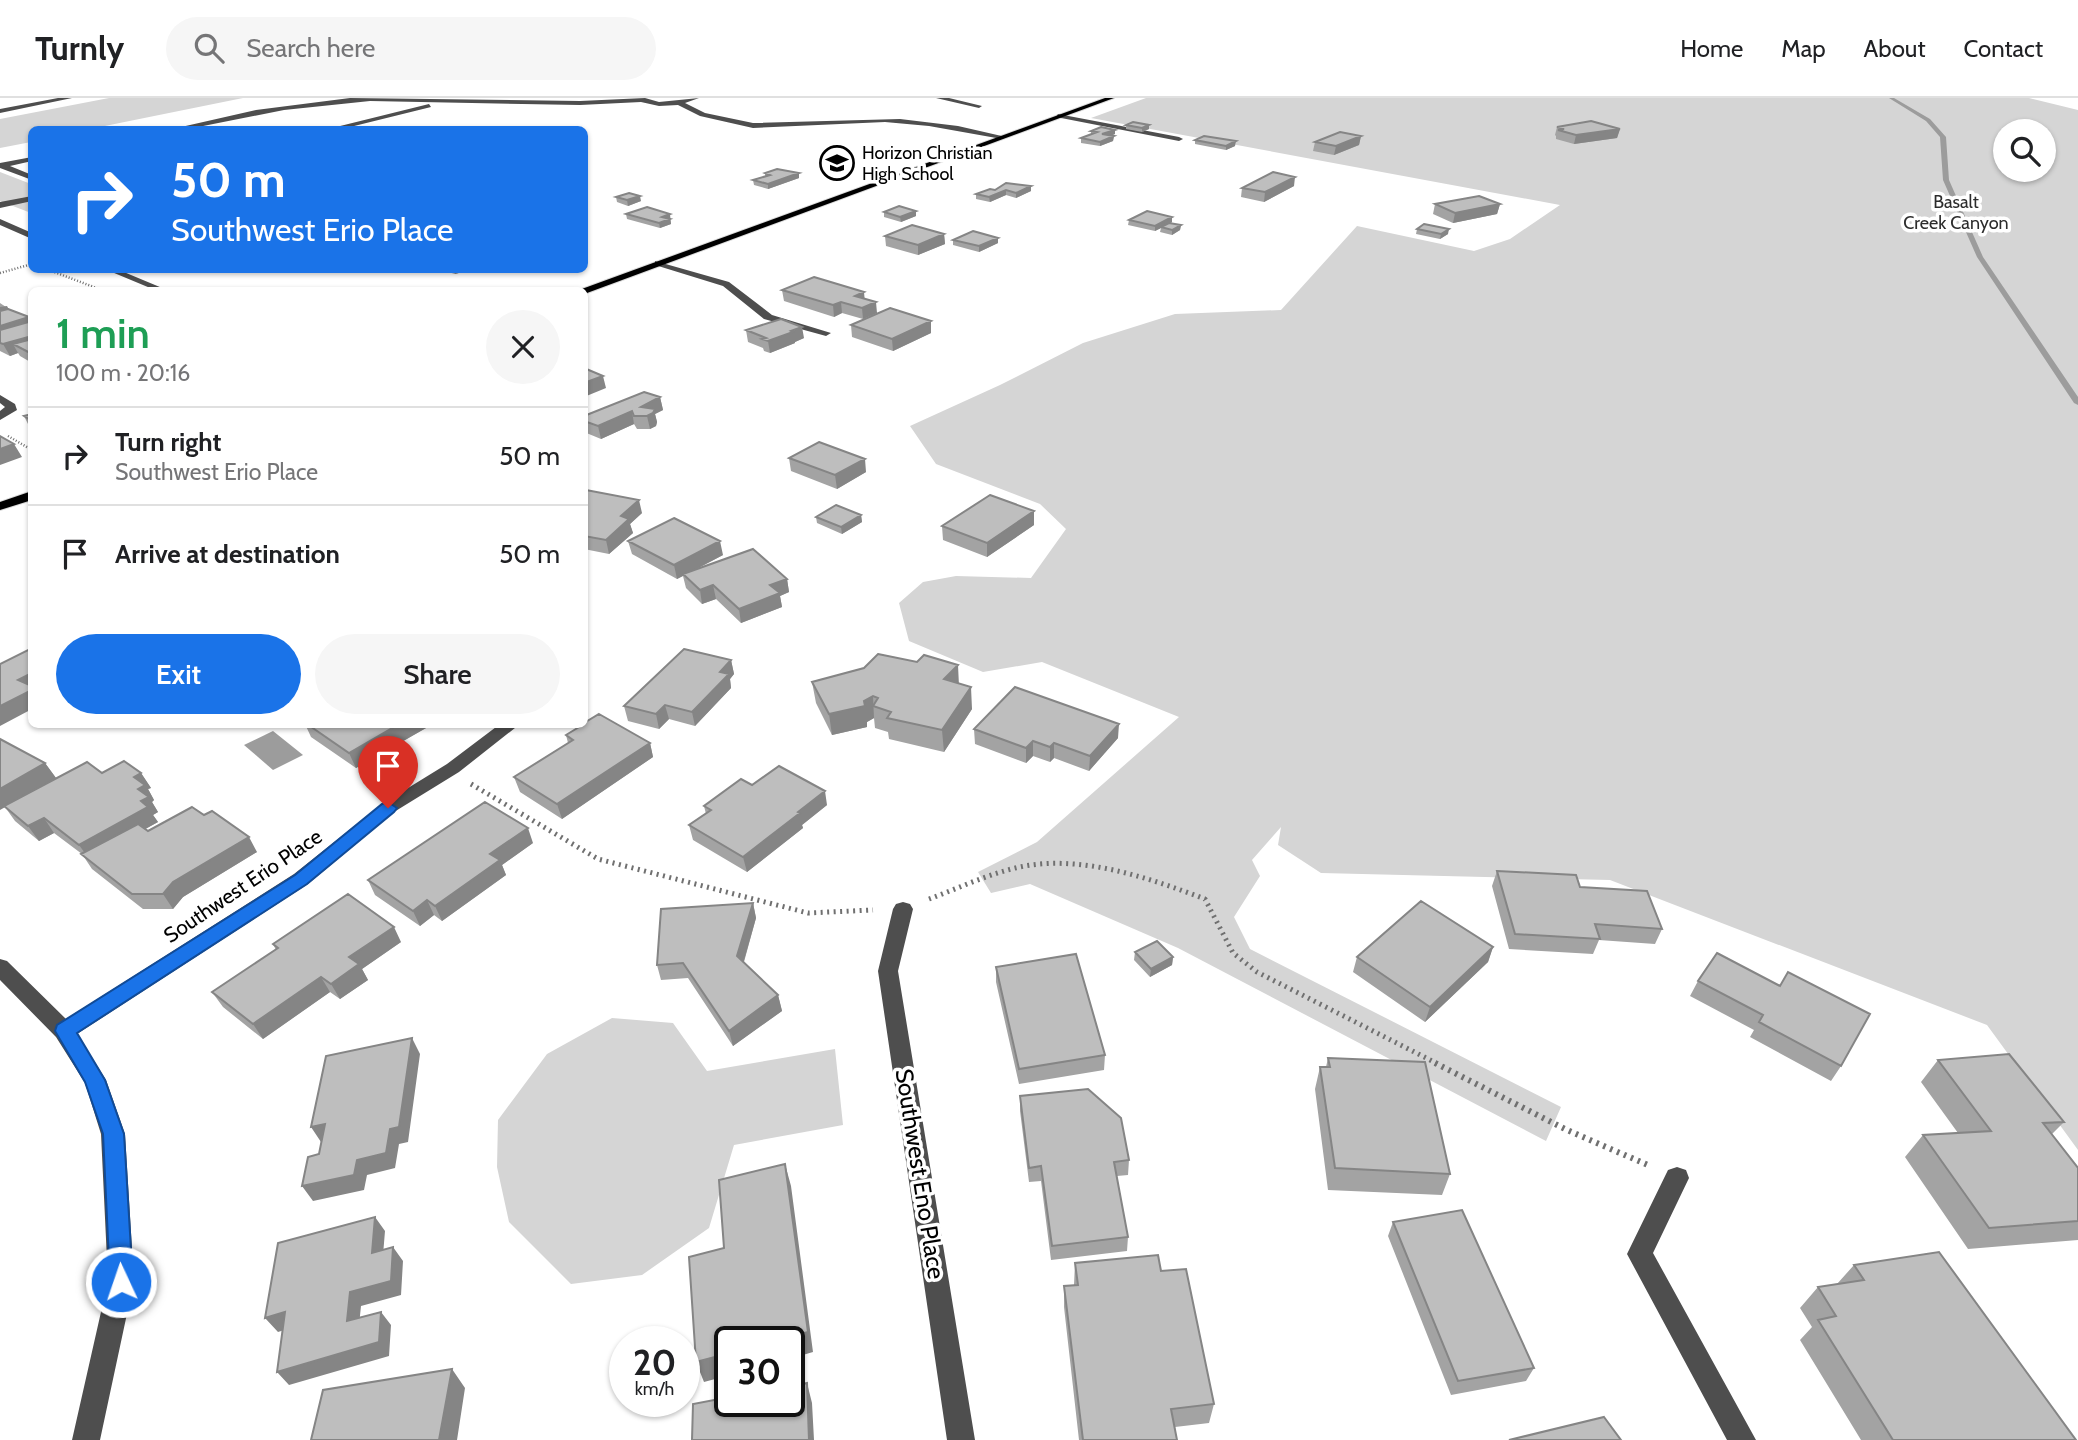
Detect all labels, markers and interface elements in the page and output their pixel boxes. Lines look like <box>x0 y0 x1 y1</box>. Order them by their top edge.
search box <box>166 17 656 80</box>
text: Turnly <box>35 28 124 68</box>
icon: search <box>190 29 228 67</box>
text: Search here <box>246 32 375 64</box>
text: Home <box>1680 34 1743 63</box>
text: Map <box>1781 34 1826 63</box>
text: About <box>1864 34 1926 63</box>
text: Contact <box>1964 34 2043 63</box>
map controls <box>1993 119 2056 182</box>
button: search <box>1993 119 2056 182</box>
place label: Horizon Christian High School <box>862 142 993 185</box>
school or university icon: Horizon Christian High School <box>818 144 856 182</box>
text: 50 m <box>171 150 286 209</box>
icon: right <box>56 154 147 245</box>
park label: Basalt Creek Canyon <box>1903 191 2009 234</box>
text: Southwest Erio Place <box>171 210 453 249</box>
text: 1 min <box>56 307 150 359</box>
button: close <box>486 310 560 384</box>
text: 100 m · 20:16 <box>56 359 190 387</box>
text: Turn right <box>115 426 221 458</box>
icon: right <box>56 437 94 475</box>
text: 50 m <box>499 440 560 472</box>
text: Southwest Erio Place <box>115 458 318 486</box>
icon: arrive <box>56 535 94 573</box>
text: Arrive at destination <box>115 538 340 570</box>
text: 50 m <box>499 538 560 570</box>
button: Exit <box>56 634 301 714</box>
button: Share <box>315 634 560 714</box>
pin <box>358 736 418 808</box>
icon: arrive <box>369 747 407 785</box>
street label: Southwest Erio Place <box>159 823 327 948</box>
street label: Southwest Eno Place <box>890 1067 951 1281</box>
position arrow <box>84 1245 158 1319</box>
speed limit sign: 30 <box>714 1326 805 1417</box>
text: 20 <box>633 1341 676 1384</box>
text: km/h <box>635 1378 674 1400</box>

